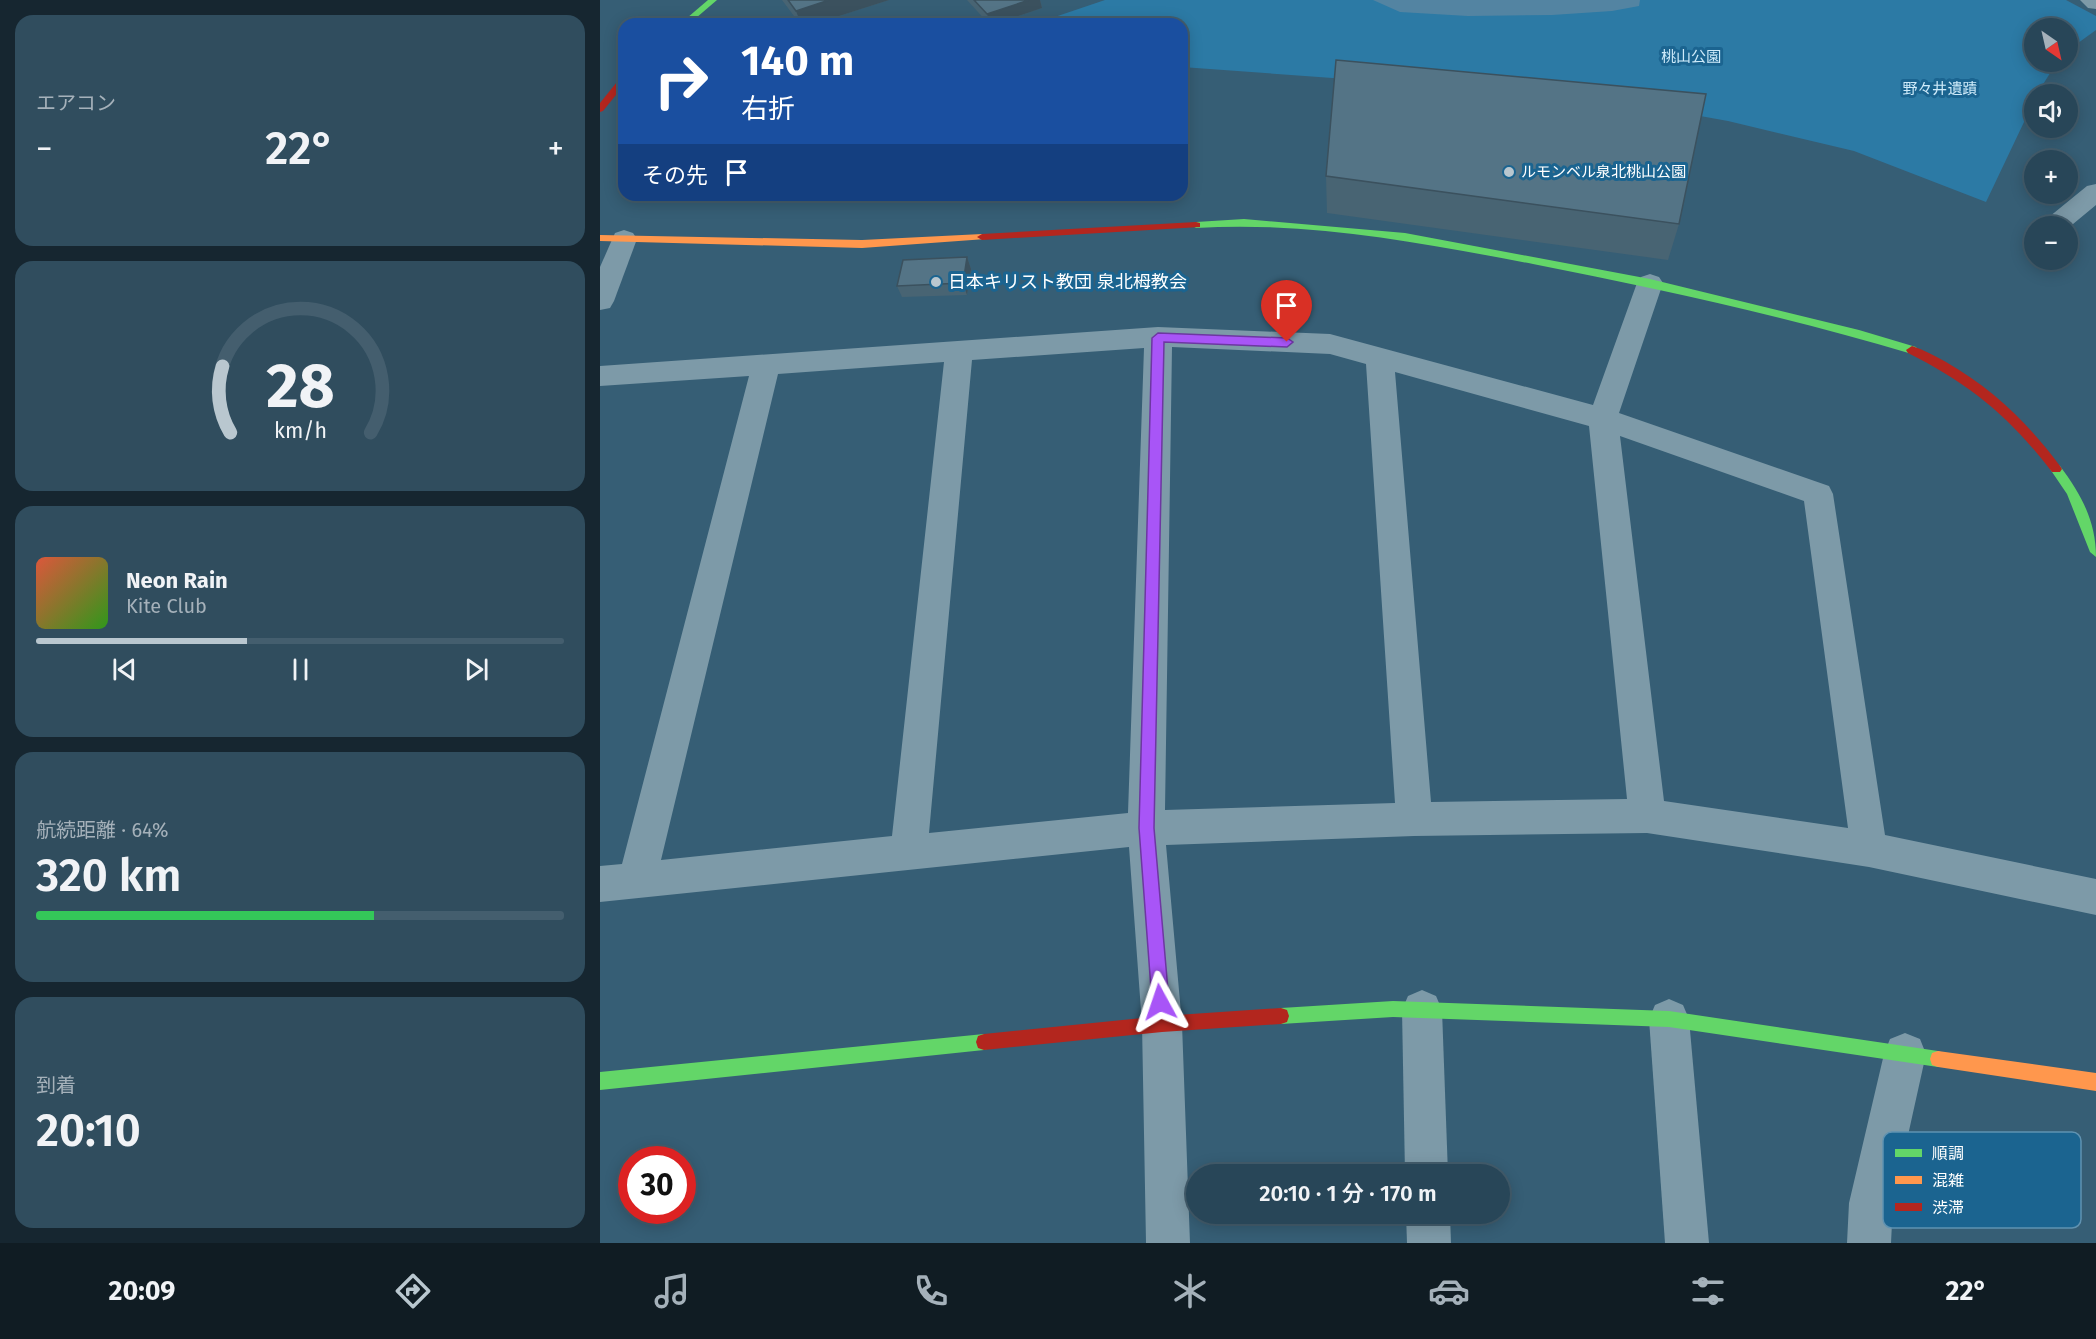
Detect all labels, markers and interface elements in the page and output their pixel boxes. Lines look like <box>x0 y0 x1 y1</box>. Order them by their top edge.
north arrow <box>2024 18 2078 72</box>
map controls <box>2024 18 2078 270</box>
text: 140 m <box>741 36 854 86</box>
icon: right <box>642 42 720 120</box>
park label: 桃山公園 <box>1661 48 1721 66</box>
park label: 野々井遺蹟 <box>1902 80 1978 98</box>
button: sound <box>2024 84 2078 138</box>
text: エアコン <box>36 91 116 115</box>
text: 右折 <box>741 93 795 125</box>
text: 22° <box>265 122 335 176</box>
text: − <box>36 129 53 169</box>
text: + <box>548 129 564 169</box>
button: + <box>2024 150 2078 204</box>
icon: arrive <box>720 156 753 189</box>
text: その先 <box>642 162 708 189</box>
place label: ルモンベル泉北桃山公園 <box>1521 163 1686 181</box>
marker: ルモンベル泉北桃山公園 <box>1502 165 1516 179</box>
button: − <box>2024 216 2078 270</box>
place label: 日本キリスト教団 泉北栂教会 <box>948 271 1187 293</box>
marker: 日本キリスト教団 泉北栂教会 <box>929 275 943 289</box>
pin <box>1261 280 1312 342</box>
icon: arrive <box>1270 289 1303 322</box>
text: 28 <box>266 349 334 424</box>
text: km/h <box>273 418 327 444</box>
text: Neon Rain <box>126 567 228 594</box>
text: Kite Club <box>126 594 207 618</box>
icon: previous <box>108 653 141 686</box>
icon: pause <box>284 653 317 686</box>
icon: next <box>460 653 493 686</box>
text: 航続距離 · 64% <box>36 818 168 842</box>
text: 320 km <box>36 849 181 903</box>
position arrow <box>1128 970 1192 1034</box>
text: 到着 <box>36 1073 76 1097</box>
text: 20:10 <box>36 1104 141 1158</box>
legend <box>1883 1132 2081 1228</box>
text: 順調 <box>1932 1144 1964 1163</box>
speed limit sign: 30 <box>618 1146 696 1224</box>
text: 混雑 <box>1932 1171 1964 1190</box>
text: 20:10 · 1 分 · 170 m <box>1259 1180 1437 1207</box>
text: 渋滞 <box>1932 1198 1964 1217</box>
icon: directions <box>392 1270 434 1312</box>
icon: music <box>651 1270 693 1312</box>
icon: phone <box>910 1270 952 1312</box>
icon: climate <box>1169 1270 1211 1312</box>
icon: car <box>1428 1270 1470 1312</box>
icon: filters <box>1687 1270 1729 1312</box>
text: 20:09 <box>108 1275 175 1307</box>
text: 22° <box>1945 1275 1987 1307</box>

